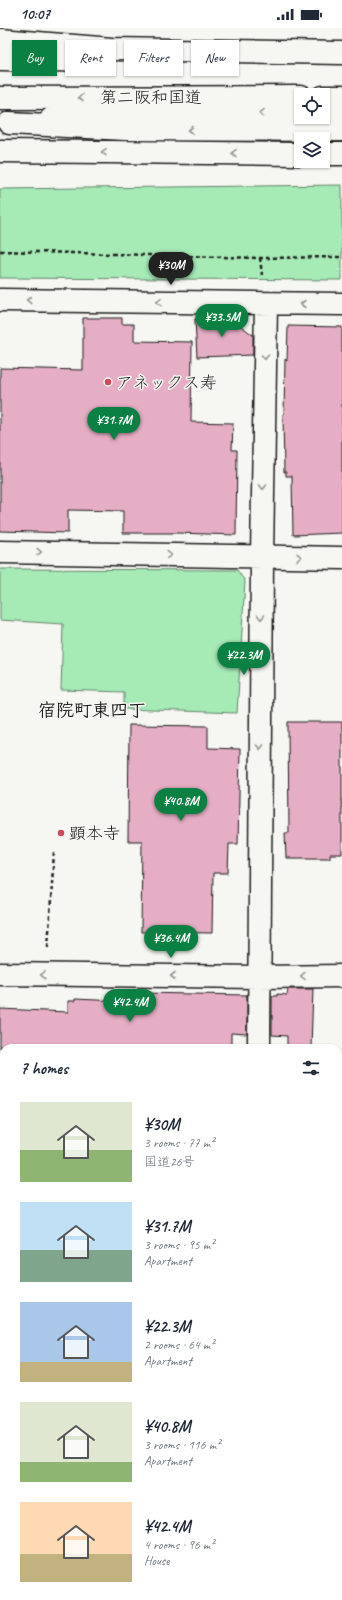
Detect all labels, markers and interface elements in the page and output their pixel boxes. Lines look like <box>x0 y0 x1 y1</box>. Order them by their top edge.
text: 10:07 <box>20 5 50 24</box>
chip: Buy <box>12 40 57 76</box>
chip: Rent <box>65 40 116 76</box>
chip: Filters <box>124 40 183 76</box>
chip: New <box>191 40 239 76</box>
street label: 第二阪和国道 <box>100 87 202 108</box>
map controls <box>294 88 330 168</box>
button: locate <box>294 88 330 124</box>
one-way arrow <box>77 94 83 102</box>
one-way arrow <box>259 109 265 118</box>
one-way arrow <box>188 126 194 134</box>
button: layers <box>294 132 330 168</box>
one-way arrow <box>101 148 107 156</box>
one-way arrow <box>231 149 237 157</box>
pin: ¥30M <box>147 252 195 286</box>
text: ¥30M <box>157 257 185 273</box>
one-way arrow <box>26 296 32 304</box>
one-way arrow <box>156 298 162 306</box>
one-way arrow <box>300 300 306 308</box>
pin: ¥33.5M <box>189 304 255 338</box>
text: ¥33.5M <box>204 309 240 325</box>
one-way arrow <box>261 354 270 360</box>
place label: アネックス寿 <box>116 372 217 393</box>
marker: アネックス寿 <box>103 377 113 387</box>
pin: ¥31.7M <box>81 407 147 441</box>
text: ¥31.7M <box>96 412 132 428</box>
one-way arrow <box>259 484 267 490</box>
one-way arrow <box>36 548 42 556</box>
one-way arrow <box>166 551 172 559</box>
one-way arrow <box>296 553 302 561</box>
one-way arrow <box>257 614 265 620</box>
pin: ¥22.3M <box>211 642 277 676</box>
text: ¥22.3M <box>226 647 262 663</box>
district label: 宿院町東四丁 <box>38 699 146 721</box>
one-way arrow <box>256 744 264 750</box>
pin: ¥40.8M <box>148 788 214 822</box>
text: ¥40.8M <box>163 793 199 809</box>
place label: 顕本寺 <box>69 823 120 844</box>
marker: 顕本寺 <box>56 828 66 838</box>
pin: ¥36.4M <box>138 925 204 959</box>
text: ¥36.4M <box>153 930 189 946</box>
one-way arrow <box>40 971 46 980</box>
one-way arrow <box>170 972 176 980</box>
one-way arrow <box>300 972 306 980</box>
pin: ¥42.4M <box>97 989 163 1023</box>
text: ¥42.4M <box>112 994 148 1010</box>
icon: filters <box>300 1057 322 1079</box>
text: 7 homes <box>20 1058 68 1079</box>
text: ¥30M <box>144 1114 179 1135</box>
icon: home <box>52 1118 100 1166</box>
text: 3 rooms · 77 m² <box>144 1135 214 1151</box>
text: 国道26号 <box>144 1154 195 1170</box>
text: ¥31.7M <box>144 1216 190 1237</box>
icon: home <box>52 1218 100 1266</box>
text: 3 rooms · 95 m² <box>144 1237 214 1253</box>
text: Apartment <box>144 1253 192 1269</box>
text: ¥22.3M <box>144 1316 190 1337</box>
icon: home <box>52 1318 100 1366</box>
text: 2 rooms · 64 m² <box>144 1337 214 1353</box>
text: Apartment <box>144 1353 192 1369</box>
text: ¥40.8M <box>144 1416 190 1437</box>
icon: home <box>52 1418 100 1466</box>
text: 3 rooms · 116 m² <box>144 1437 220 1453</box>
text: Apartment <box>144 1453 192 1469</box>
text: ¥42.4M <box>144 1516 190 1537</box>
icon: home <box>52 1518 100 1566</box>
text: 4 rooms · 96 m² <box>144 1537 214 1553</box>
text: House <box>144 1553 169 1569</box>

